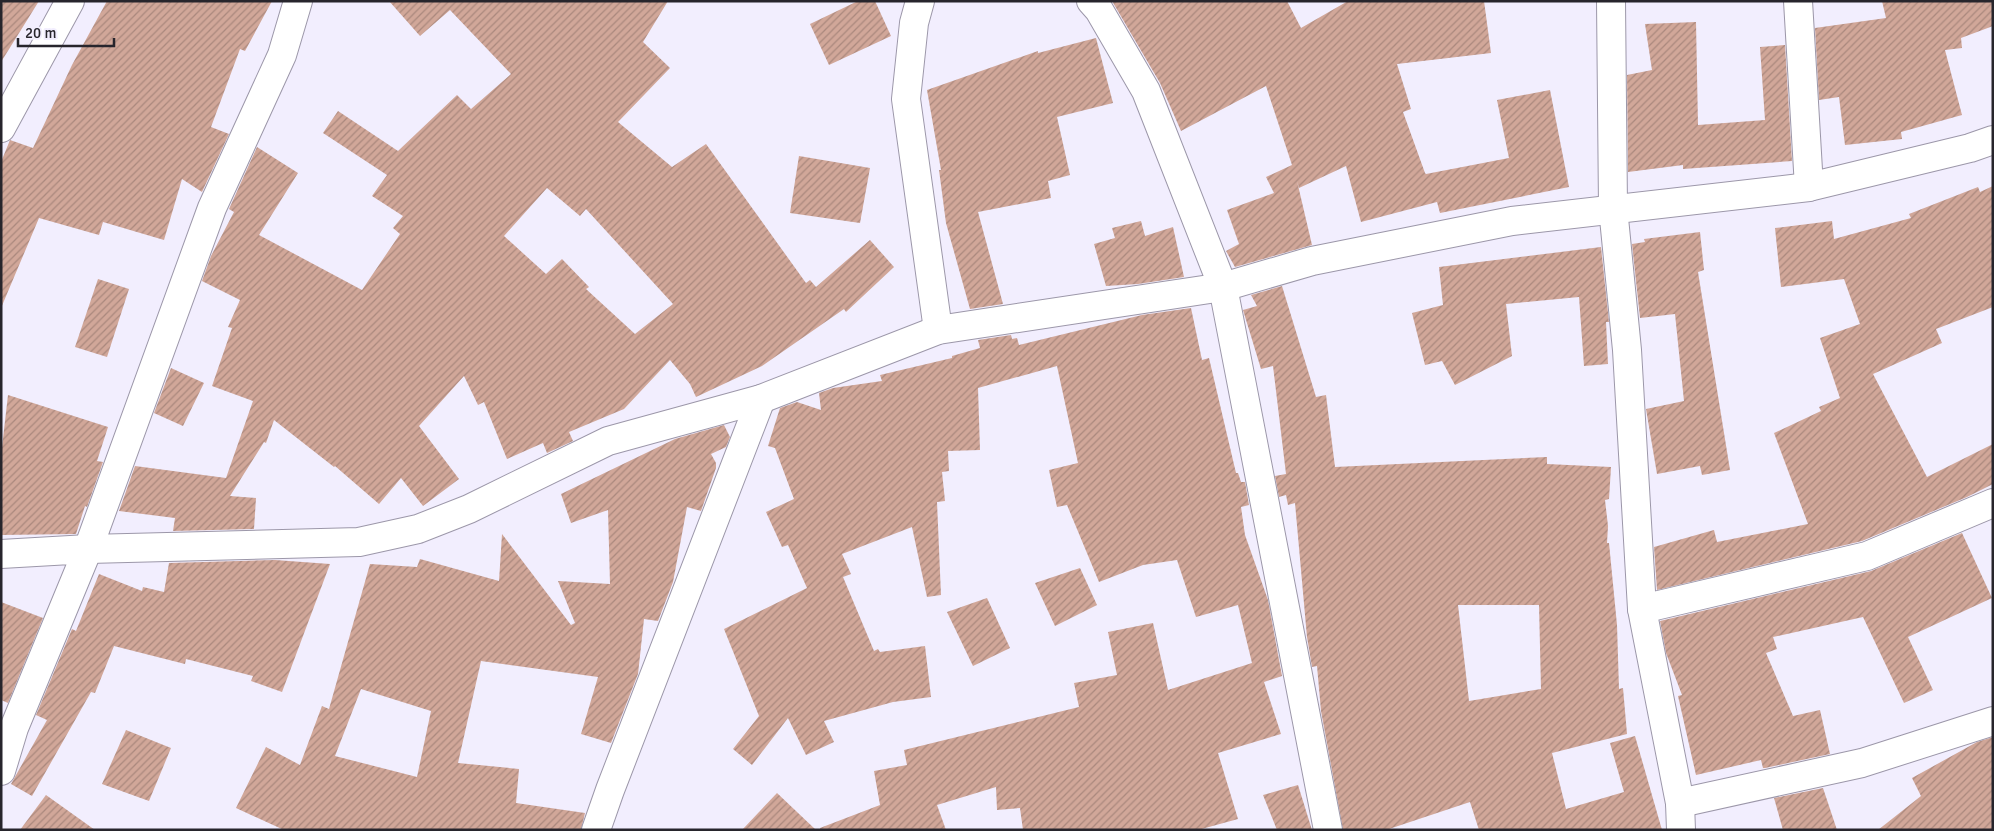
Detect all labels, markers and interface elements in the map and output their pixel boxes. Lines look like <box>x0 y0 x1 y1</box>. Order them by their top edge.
scale bar <box>18 15 114 47</box>
text: 20 m <box>25 24 56 42</box>

